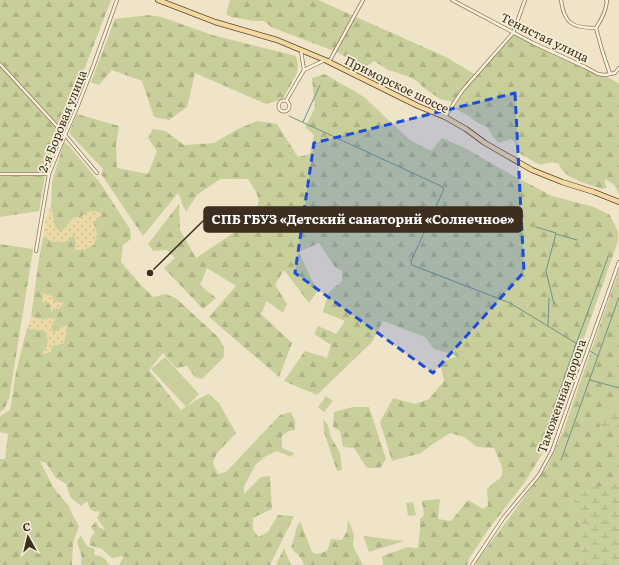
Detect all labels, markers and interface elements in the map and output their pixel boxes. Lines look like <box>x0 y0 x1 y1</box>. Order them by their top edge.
street label: Тенистая улица <box>498 8 593 66</box>
street label: Приморское шоссе <box>342 51 452 117</box>
street label: 2-я Боровая улица <box>33 67 91 175</box>
callout: СПБ ГБУЗ «Детский санаторий «Солнечное» <box>204 207 522 232</box>
text: СПБ ГБУЗ «Детский санаторий «Солнечное» <box>212 209 514 228</box>
street label: Таможенная дорога <box>532 336 590 456</box>
north arrow <box>8 517 48 557</box>
text: С <box>21 518 32 535</box>

